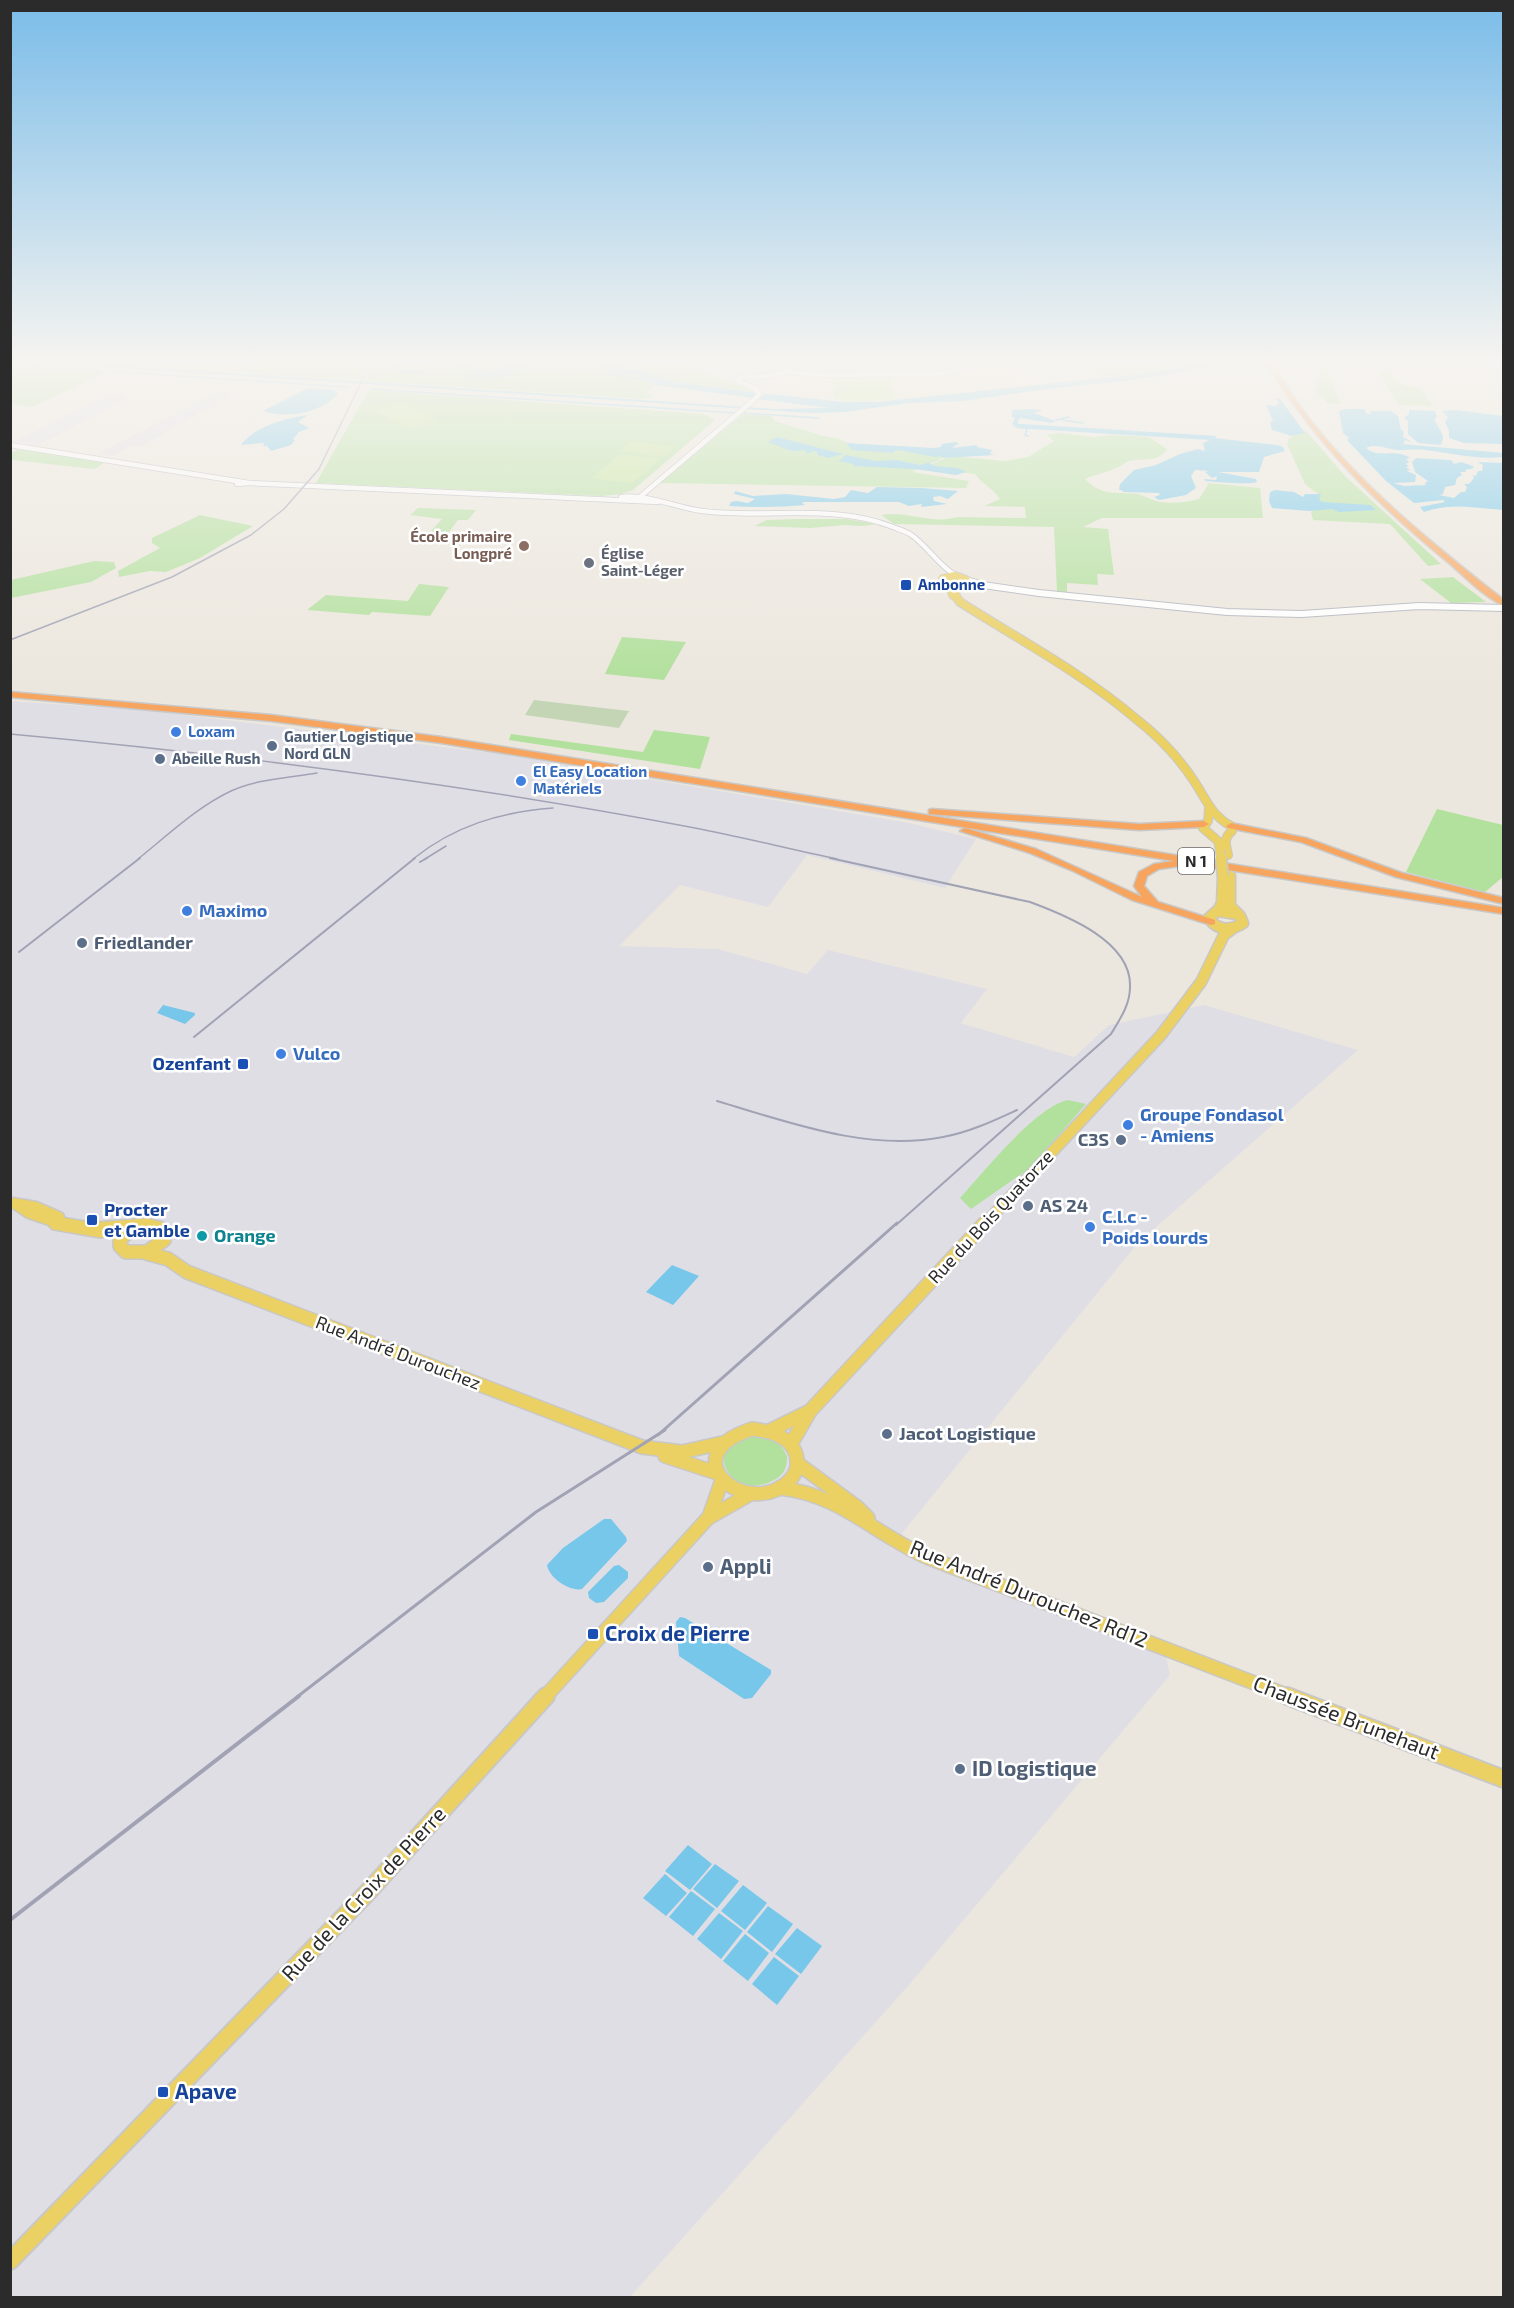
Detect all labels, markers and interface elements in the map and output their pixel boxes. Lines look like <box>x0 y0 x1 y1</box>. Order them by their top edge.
place label: École primaire Longpré <box>410 526 512 562</box>
marker: École primaire Longpré <box>517 539 531 553</box>
place label: Église Saint-Léger <box>601 543 684 579</box>
marker: Église Saint-Léger <box>582 556 596 570</box>
place label: Ambonne <box>918 575 985 593</box>
marker: Ambonne <box>899 578 913 592</box>
place label: Loxam <box>188 722 235 740</box>
marker: Loxam <box>169 725 183 739</box>
place label: Gautier Logistique Nord GLN <box>284 727 414 762</box>
marker: Gautier Logistique Nord GLN <box>265 739 279 753</box>
place label: Abeille Rush <box>172 749 260 767</box>
marker: Abeille Rush <box>153 752 167 766</box>
place label: El Easy Location Matériels <box>533 762 647 797</box>
marker: El Easy Location Matériels <box>514 774 528 788</box>
road number: N 1 <box>1178 848 1214 874</box>
place label: Maximo <box>199 899 267 921</box>
marker: Maximo <box>180 904 194 918</box>
place label: Friedlander <box>94 931 193 953</box>
marker: Friedlander <box>75 936 89 950</box>
place label: Vulco <box>293 1042 340 1064</box>
marker: Vulco <box>274 1047 288 1061</box>
place label: Ozenfant <box>153 1052 232 1074</box>
marker: Ozenfant <box>236 1057 250 1071</box>
place label: Groupe Fondasol - Amiens <box>1140 1103 1284 1146</box>
marker: Groupe Fondasol - Amiens <box>1121 1118 1135 1132</box>
place label: C3S <box>1078 1128 1109 1150</box>
marker: C3S <box>1114 1133 1128 1147</box>
street label: Rue du Bois Quatorze <box>923 1145 1058 1287</box>
place label: AS 24 <box>1040 1194 1088 1216</box>
place label: Procter et Gamble <box>104 1198 190 1241</box>
marker: AS 24 <box>1021 1199 1035 1213</box>
place label: C.l.c - Poids lourds <box>1102 1205 1208 1248</box>
marker: Procter et Gamble <box>85 1213 99 1227</box>
marker: C.l.c - Poids lourds <box>1083 1220 1097 1234</box>
place label: Orange <box>214 1224 276 1246</box>
marker: Orange <box>195 1229 209 1243</box>
street label: Rue André Durouchez <box>313 1310 484 1394</box>
place label: Jacot Logistique <box>899 1422 1036 1444</box>
marker: Jacot Logistique <box>880 1427 894 1441</box>
street label: Rue André Durouchez Rd12 <box>907 1533 1152 1652</box>
place label: Appli <box>720 1553 772 1578</box>
marker: Appli <box>701 1560 715 1574</box>
place label: Croix de Pierre <box>605 1620 750 1645</box>
marker: Croix de Pierre <box>586 1627 600 1641</box>
street label: Chaussée Brunehaut <box>1250 1670 1443 1764</box>
place label: ID logistique <box>972 1755 1097 1780</box>
marker: ID logistique <box>953 1762 967 1776</box>
street label: Rue de la Croix de Pierre <box>276 1801 450 1985</box>
place label: Apave <box>175 2078 237 2103</box>
marker: Apave <box>156 2085 170 2099</box>

